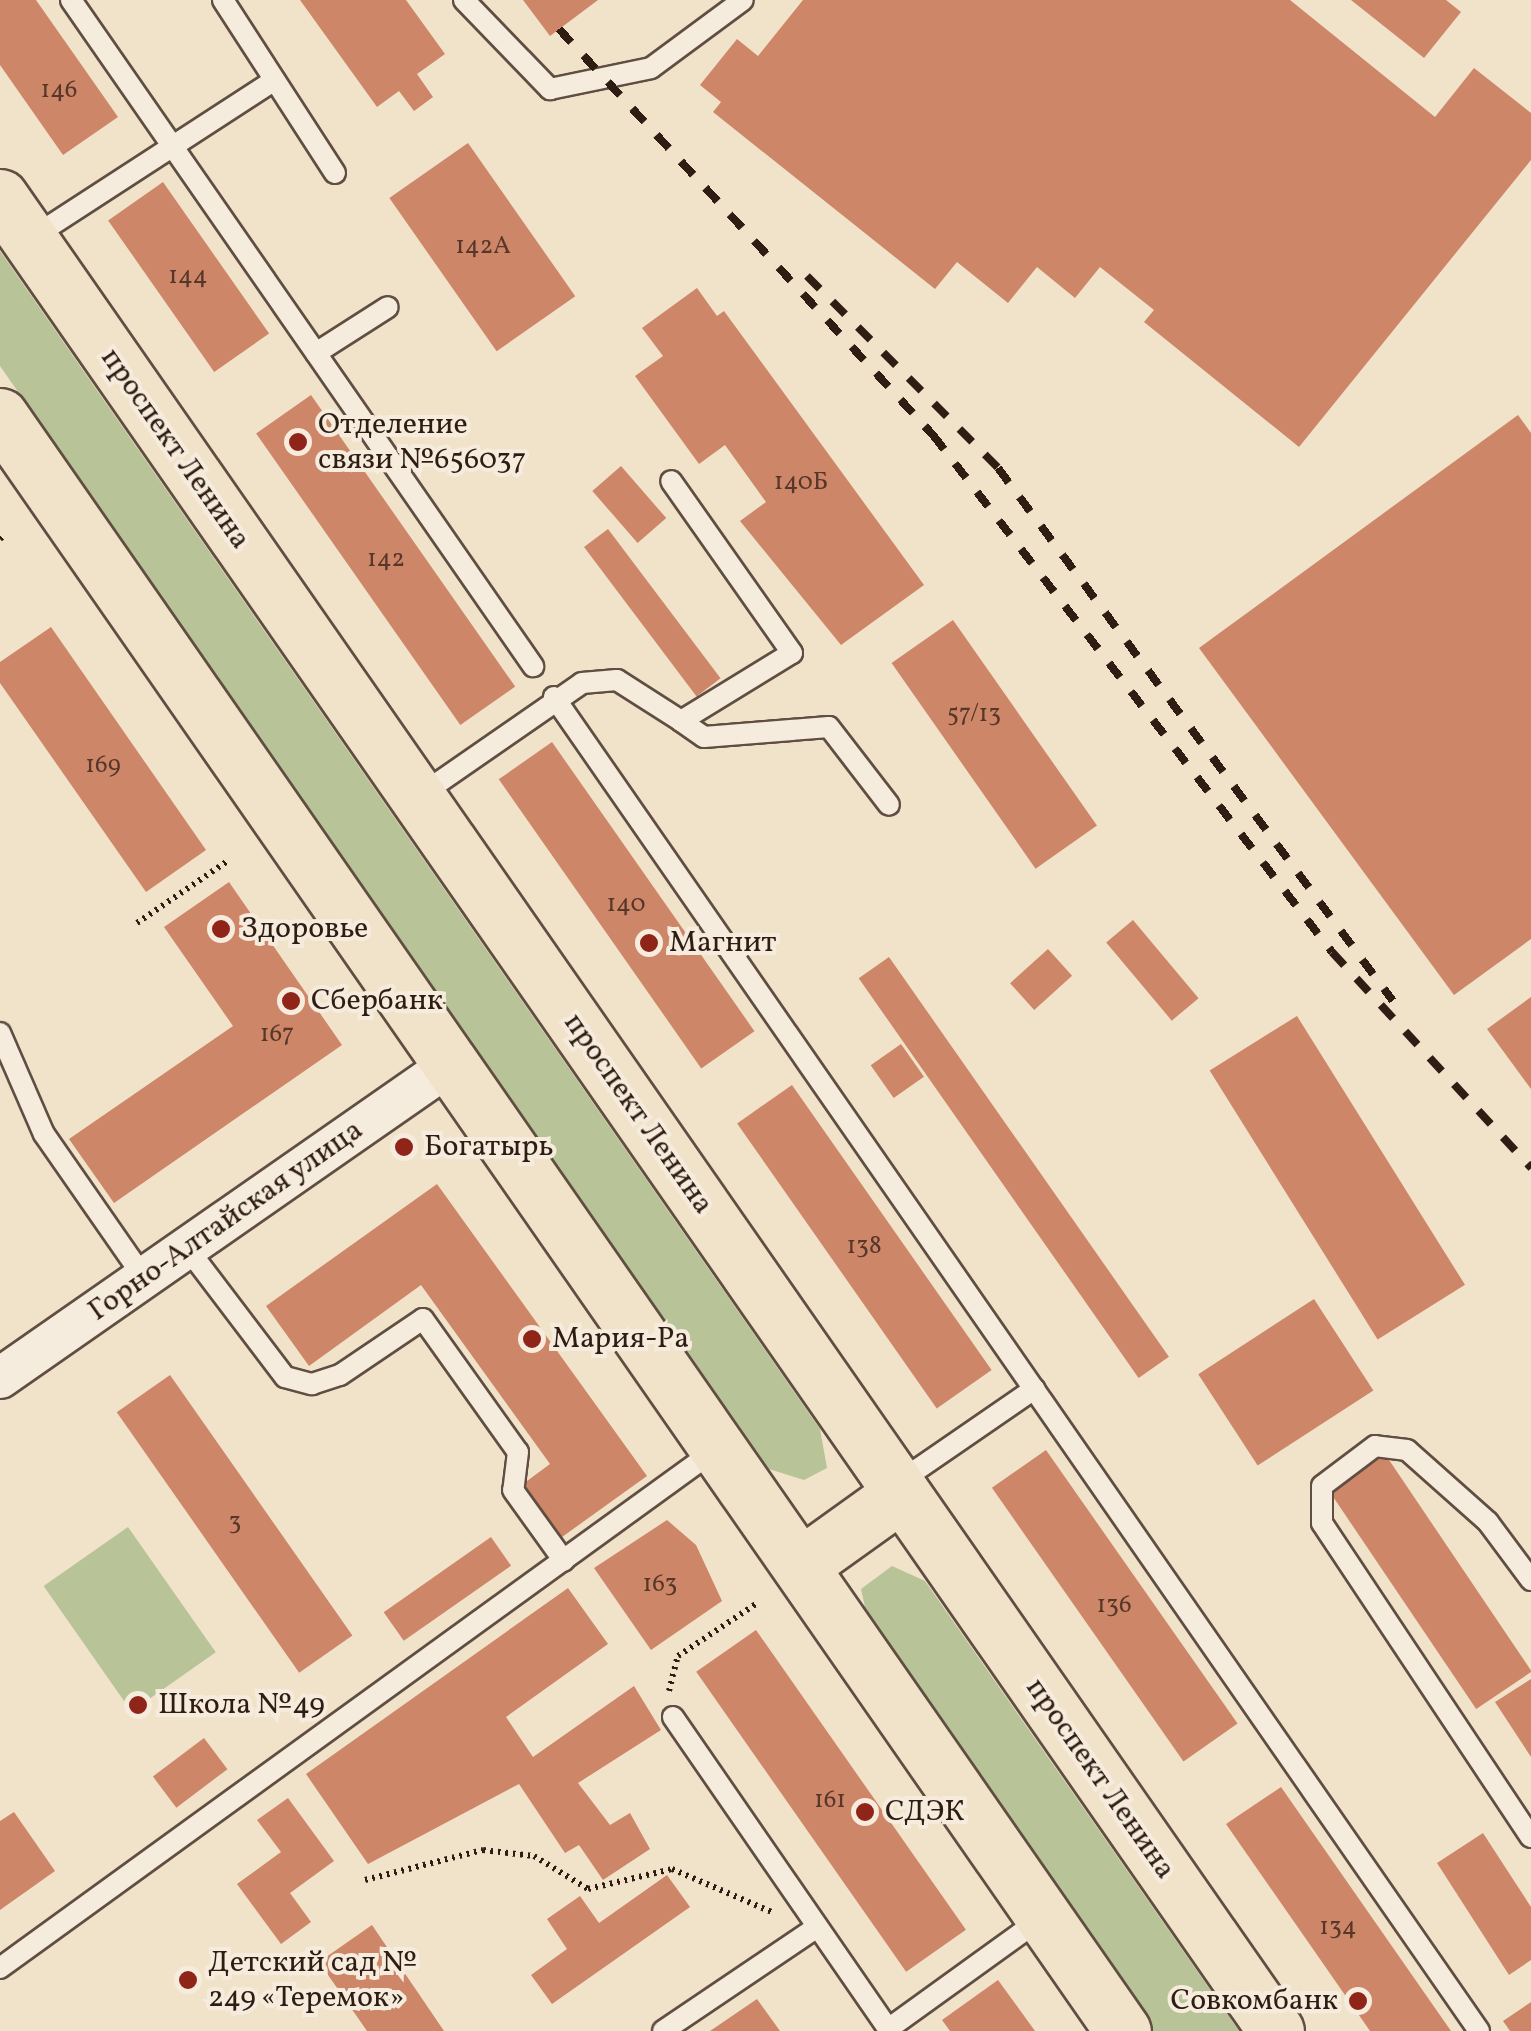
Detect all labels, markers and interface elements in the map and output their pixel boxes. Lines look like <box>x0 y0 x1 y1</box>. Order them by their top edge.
house number: 146 <box>40 76 78 106</box>
house number: 142А <box>455 232 511 262</box>
house number: 144 <box>168 262 208 292</box>
street label: проспект Ленина <box>92 342 258 556</box>
place label: Отделение связи №656037 <box>318 407 526 478</box>
marker: Отделение связи №656037 <box>287 431 309 453</box>
house number: 140Б <box>774 468 828 498</box>
house number: 142 <box>367 545 405 575</box>
house number: 57/13 <box>947 700 1001 730</box>
house number: 169 <box>85 751 121 781</box>
house number: 140 <box>606 890 646 920</box>
place label: Здоровье <box>241 911 368 947</box>
marker: Здоровье <box>210 918 232 940</box>
place label: Магнит <box>669 925 776 961</box>
marker: Магнит <box>638 932 660 954</box>
place label: Сбербанк <box>311 983 443 1019</box>
marker: Сбербанк <box>280 990 302 1012</box>
street label: проспект Ленина <box>555 1007 721 1221</box>
house number: 167 <box>260 1020 294 1050</box>
street label: Горно-Алтайская улица <box>81 1112 371 1330</box>
place label: Богатырь <box>424 1129 554 1165</box>
marker: Богатырь <box>393 1136 415 1158</box>
house number: 138 <box>846 1232 882 1262</box>
place label: Мария-Ра <box>552 1321 689 1357</box>
marker: Мария-Ра <box>521 1328 543 1350</box>
house number: 3 <box>229 1508 241 1538</box>
house number: 163 <box>643 1570 677 1600</box>
house number: 136 <box>1096 1591 1132 1621</box>
street label: проспект Ленина <box>1017 1672 1183 1886</box>
place label: Школа №49 <box>158 1687 325 1723</box>
marker: Школа №49 <box>127 1694 149 1716</box>
house number: 161 <box>814 1786 846 1816</box>
place label: СДЭК <box>885 1794 964 1830</box>
marker: СДЭК <box>854 1801 876 1823</box>
house number: 134 <box>1319 1913 1357 1943</box>
place label: Детский сад № 249 «Теремок» <box>208 1945 417 2016</box>
marker: Детский сад № 249 «Теремок» <box>177 1969 199 1991</box>
place label: Совкомбанк <box>1171 1983 1338 2019</box>
marker: Совкомбанк <box>1347 1990 1369 2012</box>

